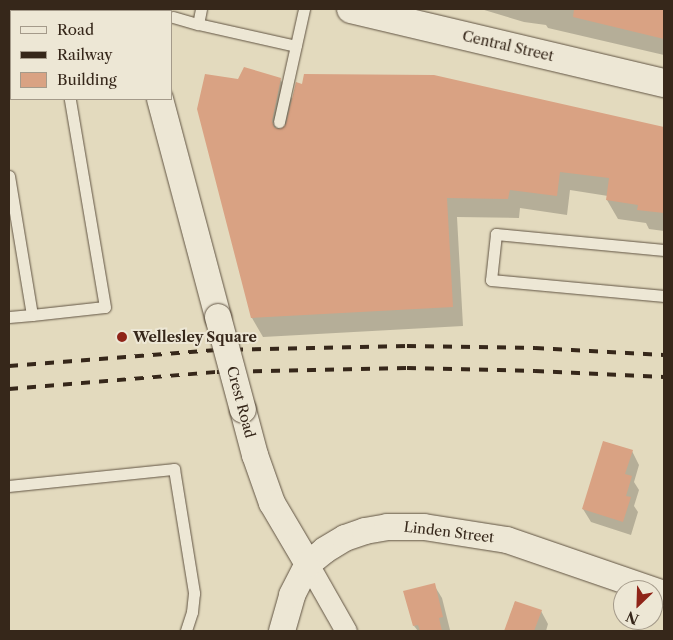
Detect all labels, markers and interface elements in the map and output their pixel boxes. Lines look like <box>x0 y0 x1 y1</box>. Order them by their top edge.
legend <box>10 10 172 100</box>
text: Road <box>57 20 94 39</box>
street label: Central Street <box>461 27 555 65</box>
text: Railway <box>57 45 113 64</box>
text: Building <box>57 70 117 89</box>
place label: Wellesley Square <box>133 329 257 345</box>
marker: Wellesley Square <box>115 330 129 344</box>
street label: Crest Road <box>223 364 259 440</box>
street label: Linden Street <box>403 518 495 546</box>
north arrow <box>613 580 663 630</box>
text: N <box>623 607 642 628</box>

